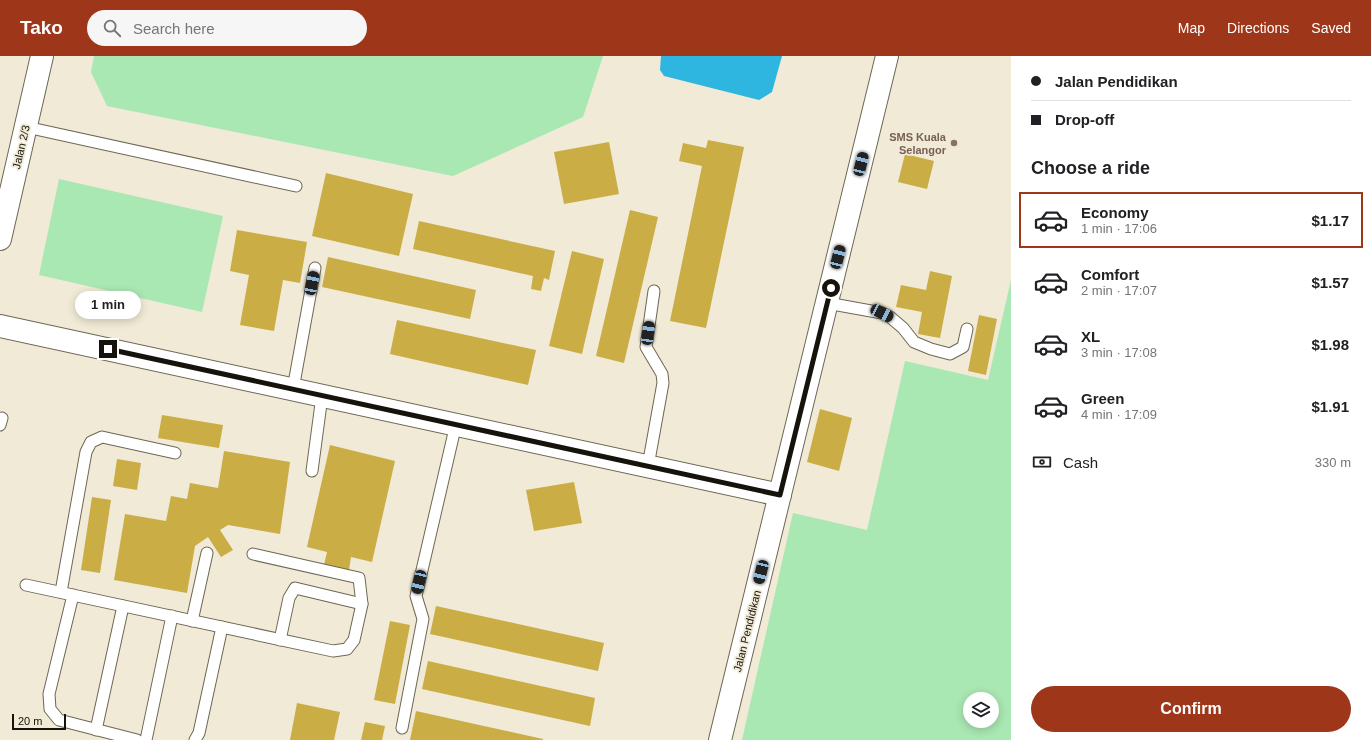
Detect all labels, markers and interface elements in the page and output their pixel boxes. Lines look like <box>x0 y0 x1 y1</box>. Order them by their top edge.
search box <box>87 10 367 46</box>
text: Tako <box>20 17 63 38</box>
icon: search <box>101 17 123 39</box>
text: Search here <box>133 20 215 37</box>
text: Map <box>1178 20 1205 36</box>
text: Directions <box>1227 20 1289 36</box>
text: Saved <box>1311 20 1351 36</box>
text: Jalan Pendidikan <box>1055 73 1178 90</box>
text: Drop-off <box>1055 111 1114 128</box>
street label: Jalan 2/3 <box>10 124 32 170</box>
place label: SMS Kuala Selangor <box>889 131 947 156</box>
marker: SMS Kuala Selangor <box>949 138 959 148</box>
car <box>852 151 870 177</box>
text: Choose a ride <box>1031 158 1150 178</box>
icon: car <box>1033 202 1069 238</box>
text: Economy <box>1081 204 1149 221</box>
text: $1.17 <box>1311 212 1349 229</box>
text: 1 min · 17:06 <box>1081 221 1157 236</box>
car <box>829 244 847 270</box>
icon: car <box>1033 264 1069 300</box>
text: Comfort <box>1081 266 1139 283</box>
car <box>304 270 320 296</box>
text: $1.57 <box>1311 274 1349 291</box>
route start <box>822 279 840 297</box>
text: 2 min · 17:07 <box>1081 283 1157 298</box>
callout: 1 min <box>75 291 141 319</box>
text: 1 min <box>91 297 125 312</box>
car <box>869 302 895 324</box>
car <box>640 320 656 346</box>
icon: car <box>1033 326 1069 362</box>
text: XL <box>1081 328 1100 345</box>
text: $1.98 <box>1311 336 1349 353</box>
route end <box>99 340 117 358</box>
text: 3 min · 17:08 <box>1081 345 1157 360</box>
icon: car <box>1033 388 1069 424</box>
text: Green <box>1081 390 1124 407</box>
text: $1.91 <box>1311 398 1349 415</box>
text: 4 min · 17:09 <box>1081 407 1157 422</box>
icon: cash <box>1031 451 1053 473</box>
text: Cash <box>1063 454 1098 471</box>
text: 330 m <box>1315 455 1351 470</box>
car <box>752 559 770 585</box>
car <box>410 569 428 595</box>
street label: Jalan Pendidikan <box>731 589 763 673</box>
button: Confirm <box>1031 686 1351 732</box>
map controls <box>963 692 999 728</box>
button: layers <box>963 692 999 728</box>
scale bar <box>12 712 66 731</box>
text: 20 m <box>18 715 42 727</box>

